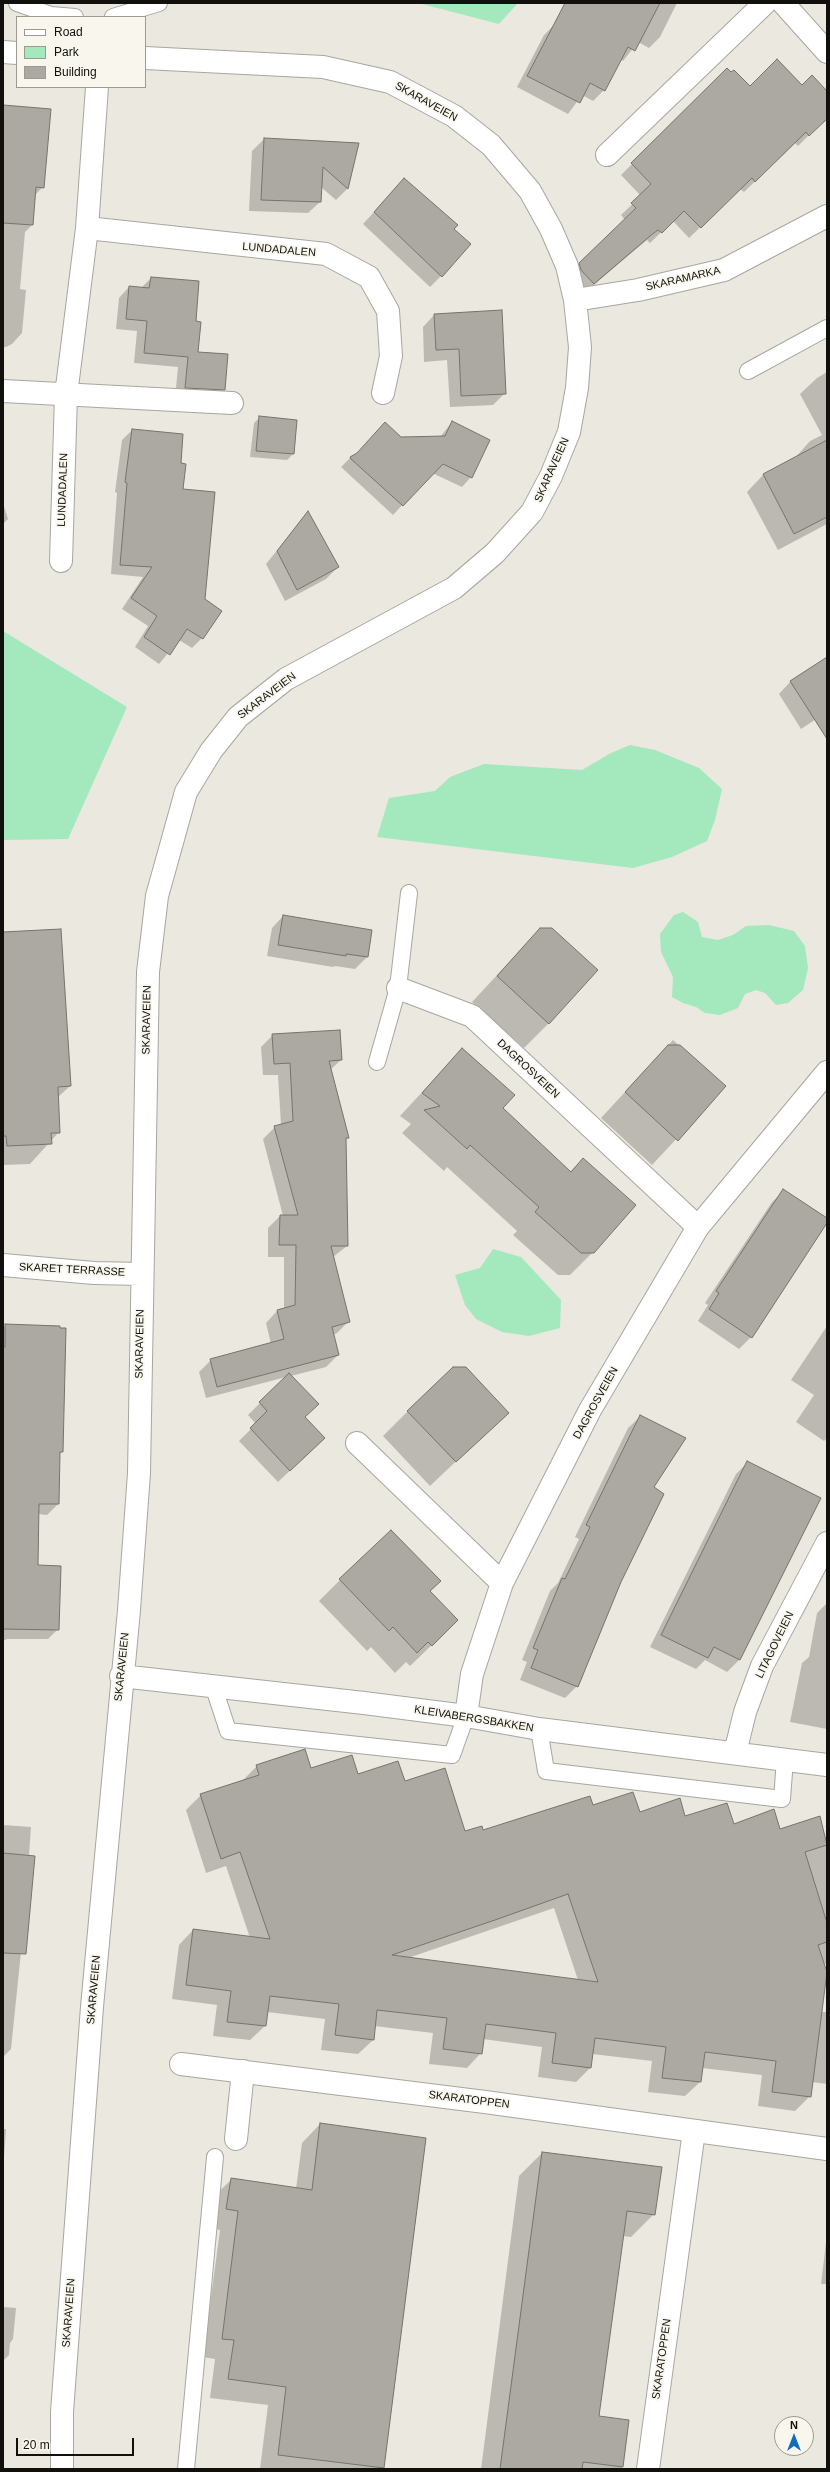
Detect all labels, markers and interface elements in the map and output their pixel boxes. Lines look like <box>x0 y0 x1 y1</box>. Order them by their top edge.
legend <box>16 16 146 88</box>
text: Road <box>54 25 83 39</box>
text: Park <box>54 45 79 59</box>
text: Building <box>54 65 97 79</box>
street label: SKARAVEIEN <box>392 79 460 125</box>
street label: LUNDADALEN <box>242 240 316 260</box>
street label: SKARAMARKA <box>644 264 722 294</box>
street label: SKARAVEIEN <box>532 436 572 504</box>
street label: LUNDADALEN <box>55 453 71 527</box>
street label: SKARAVEIEN <box>235 670 299 722</box>
street label: SKARAVEIEN <box>140 985 154 1055</box>
street label: DAGROSVEIEN <box>494 1037 562 1101</box>
street label: SKARET TERRASSE <box>19 1261 125 1279</box>
street label: SKARAVEIEN <box>133 1309 147 1379</box>
street label: DAGROSVEIEN <box>571 1365 621 1441</box>
street label: LITAGOVEIEN <box>753 1610 797 1680</box>
street label: SKARAVEIEN <box>112 1632 132 1702</box>
street label: KLEIVABERGSBAKKEN <box>413 1703 535 1735</box>
street label: SKARAVEIEN <box>84 1955 104 2025</box>
street label: SKARATOPPEN <box>428 2088 510 2112</box>
street label: SKARAVEIEN <box>60 2278 78 2348</box>
street label: SKARATOPPEN <box>650 2318 674 2400</box>
north arrow <box>774 2416 814 2456</box>
text: N <box>790 2419 798 2431</box>
scale bar <box>18 2430 136 2456</box>
text: 20 m <box>23 2438 50 2452</box>

